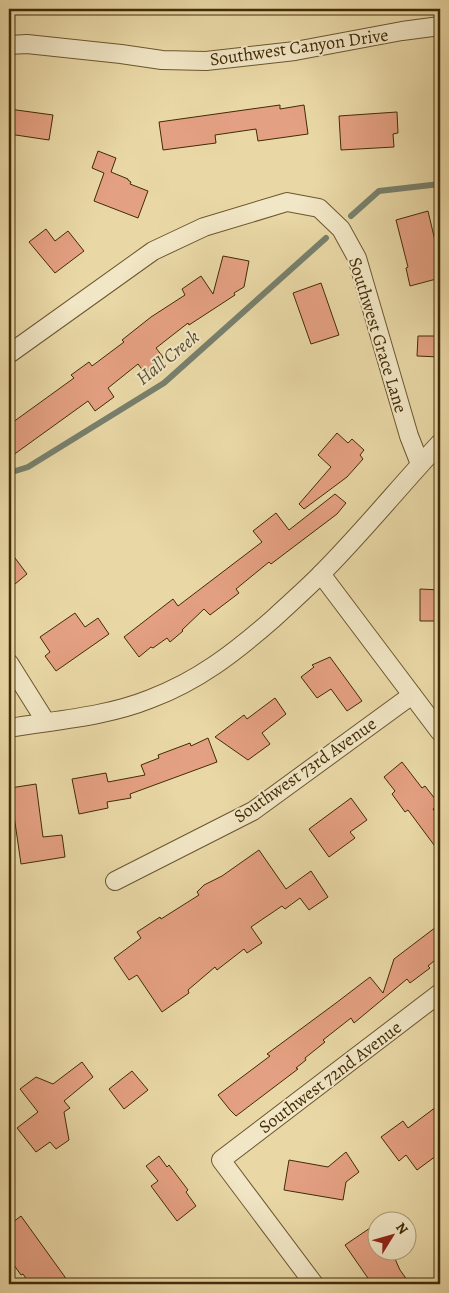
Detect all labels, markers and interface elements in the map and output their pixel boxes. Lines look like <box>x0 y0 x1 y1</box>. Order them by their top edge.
street label: Southwest Canyon Drive <box>208 23 390 71</box>
street label: Southwest Grace Lane <box>343 254 413 416</box>
water label: Hall Creek <box>131 324 205 391</box>
street label: Southwest 73rd Avenue <box>229 712 381 828</box>
street label: Southwest 72nd Avenue <box>254 1015 406 1139</box>
north arrow <box>366 1210 416 1260</box>
text: N <box>391 1219 413 1238</box>

